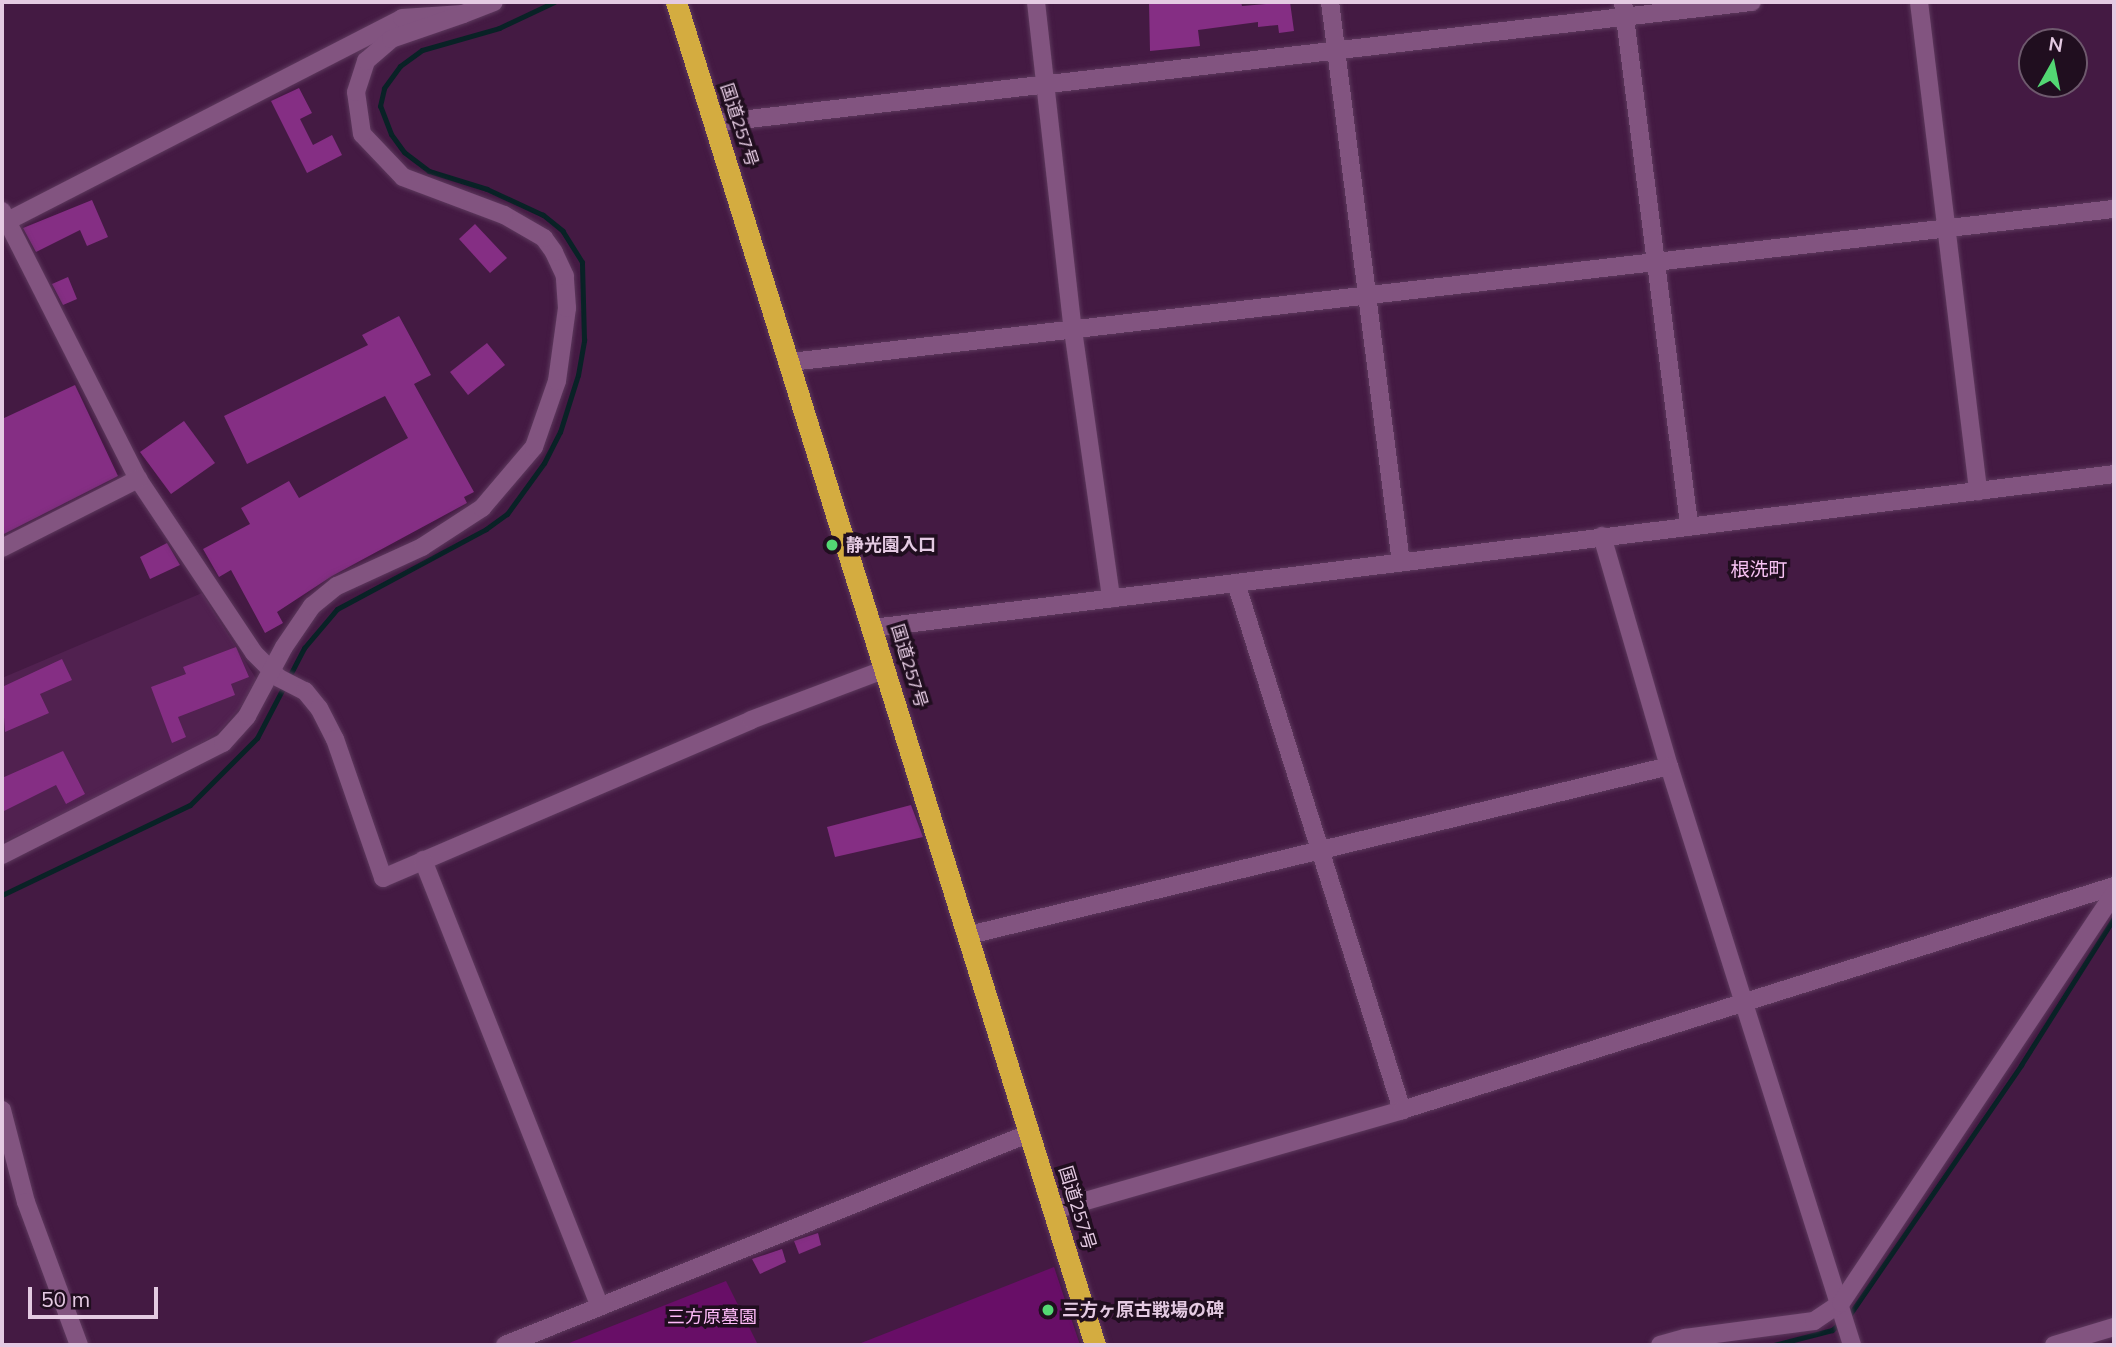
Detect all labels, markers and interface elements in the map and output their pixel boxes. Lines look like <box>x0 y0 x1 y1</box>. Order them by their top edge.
north arrow <box>2018 28 2088 98</box>
text: N <box>2047 31 2065 57</box>
street label: 国道257号 <box>715 81 763 169</box>
place label: 静光園入口 <box>846 534 936 556</box>
marker: 静光園入口 <box>824 537 840 553</box>
district label: 根洗町 <box>1731 559 1787 581</box>
street label: 国道257号 <box>886 622 932 710</box>
street label: 国道257号 <box>1054 1164 1100 1252</box>
scale bar <box>32 1274 161 1318</box>
text: 50 m <box>41 1286 90 1312</box>
place label: 三方ヶ原古戦場の碑 <box>1062 1299 1224 1321</box>
marker: 三方ヶ原古戦場の碑 <box>1040 1302 1056 1318</box>
park label: 三方原墓園 <box>667 1306 757 1328</box>

